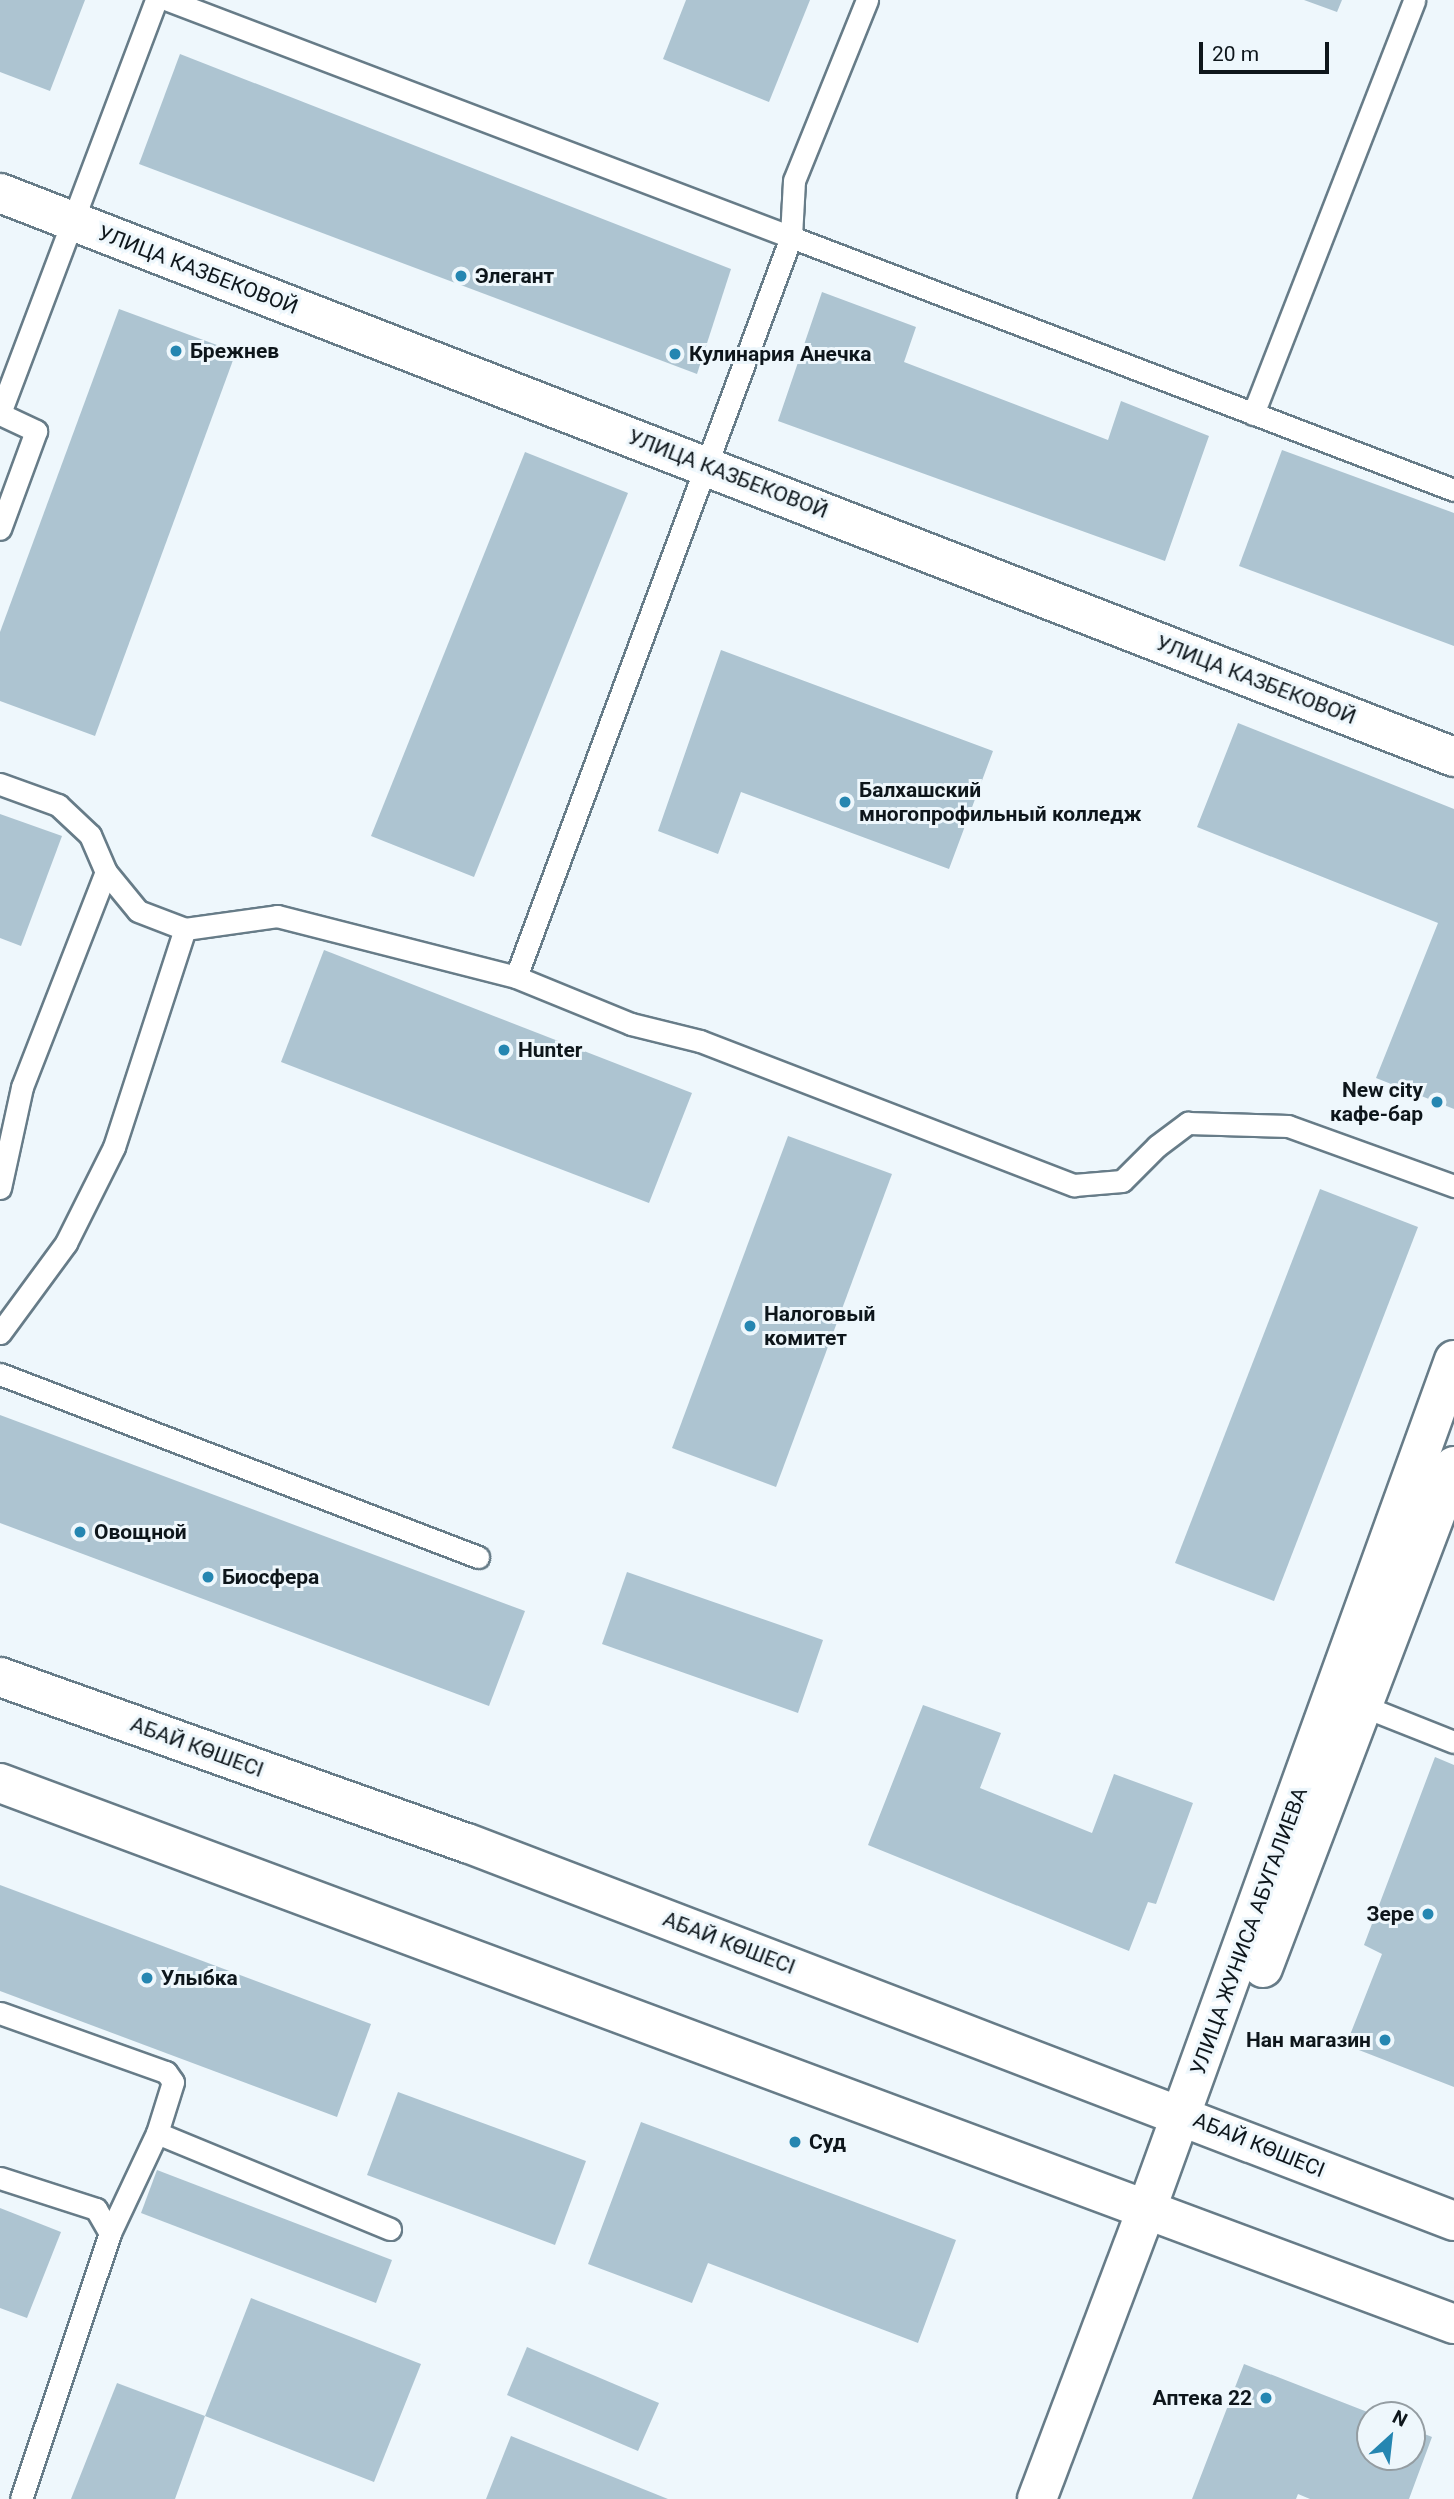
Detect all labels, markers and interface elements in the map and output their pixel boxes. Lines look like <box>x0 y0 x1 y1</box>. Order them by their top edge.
scale bar <box>1202 28 1332 72</box>
text: 20 m <box>1212 42 1259 66</box>
street label: УЛИЦА КАЗБЕКОВОЙ <box>95 220 301 320</box>
place label: Элегант <box>475 263 554 289</box>
marker: Элегант <box>453 268 469 284</box>
place label: Брежнев <box>190 338 279 364</box>
place label: Кулинария Анечка <box>689 341 872 367</box>
marker: Брежнев <box>168 343 184 359</box>
marker: Кулинария Анечка <box>667 346 683 362</box>
street label: УЛИЦА КАЗБЕКОВОЙ <box>625 424 831 524</box>
street label: УЛИЦА КАЗБЕКОВОЙ <box>1153 630 1359 730</box>
place label: Балхашский многопрофильный колледж <box>859 777 1141 827</box>
marker: Балхашский многопрофильный колледж <box>837 794 853 810</box>
place label: Hunter <box>518 1037 582 1063</box>
marker: Hunter <box>496 1042 512 1058</box>
place label: New city кафе-бар <box>1330 1077 1423 1127</box>
marker: New city кафе-бар <box>1429 1094 1445 1110</box>
place label: Налоговый комитет <box>764 1301 875 1351</box>
marker: Налоговый комитет <box>742 1318 758 1334</box>
place label: Овощной <box>94 1519 187 1545</box>
marker: Овощной <box>72 1524 88 1540</box>
place label: Биосфера <box>222 1564 319 1590</box>
marker: Биосфера <box>200 1569 216 1585</box>
street label: АБАЙ КӨШЕСІ <box>127 1711 267 1783</box>
street label: УЛИЦА ЖУНИСА АБУГАЛИЕВА <box>1185 1784 1313 2078</box>
place label: Зере <box>1367 1901 1414 1927</box>
street label: АБАЙ КӨШЕСІ <box>659 1906 799 1980</box>
marker: Зере <box>1420 1906 1436 1922</box>
place label: Улыбка <box>161 1965 238 1991</box>
marker: Улыбка <box>139 1970 155 1986</box>
place label: Нан магазин <box>1246 2027 1371 2053</box>
marker: Нан магазин <box>1377 2032 1393 2048</box>
street label: АБАЙ КӨШЕСІ <box>1190 2107 1328 2183</box>
place label: Суд <box>809 2129 846 2155</box>
marker: Суд <box>787 2134 803 2150</box>
place label: Аптека 22 <box>1153 2385 1252 2411</box>
marker: Аптека 22 <box>1258 2390 1274 2406</box>
north arrow <box>1356 2401 1426 2471</box>
text: N <box>1389 2405 1411 2432</box>

